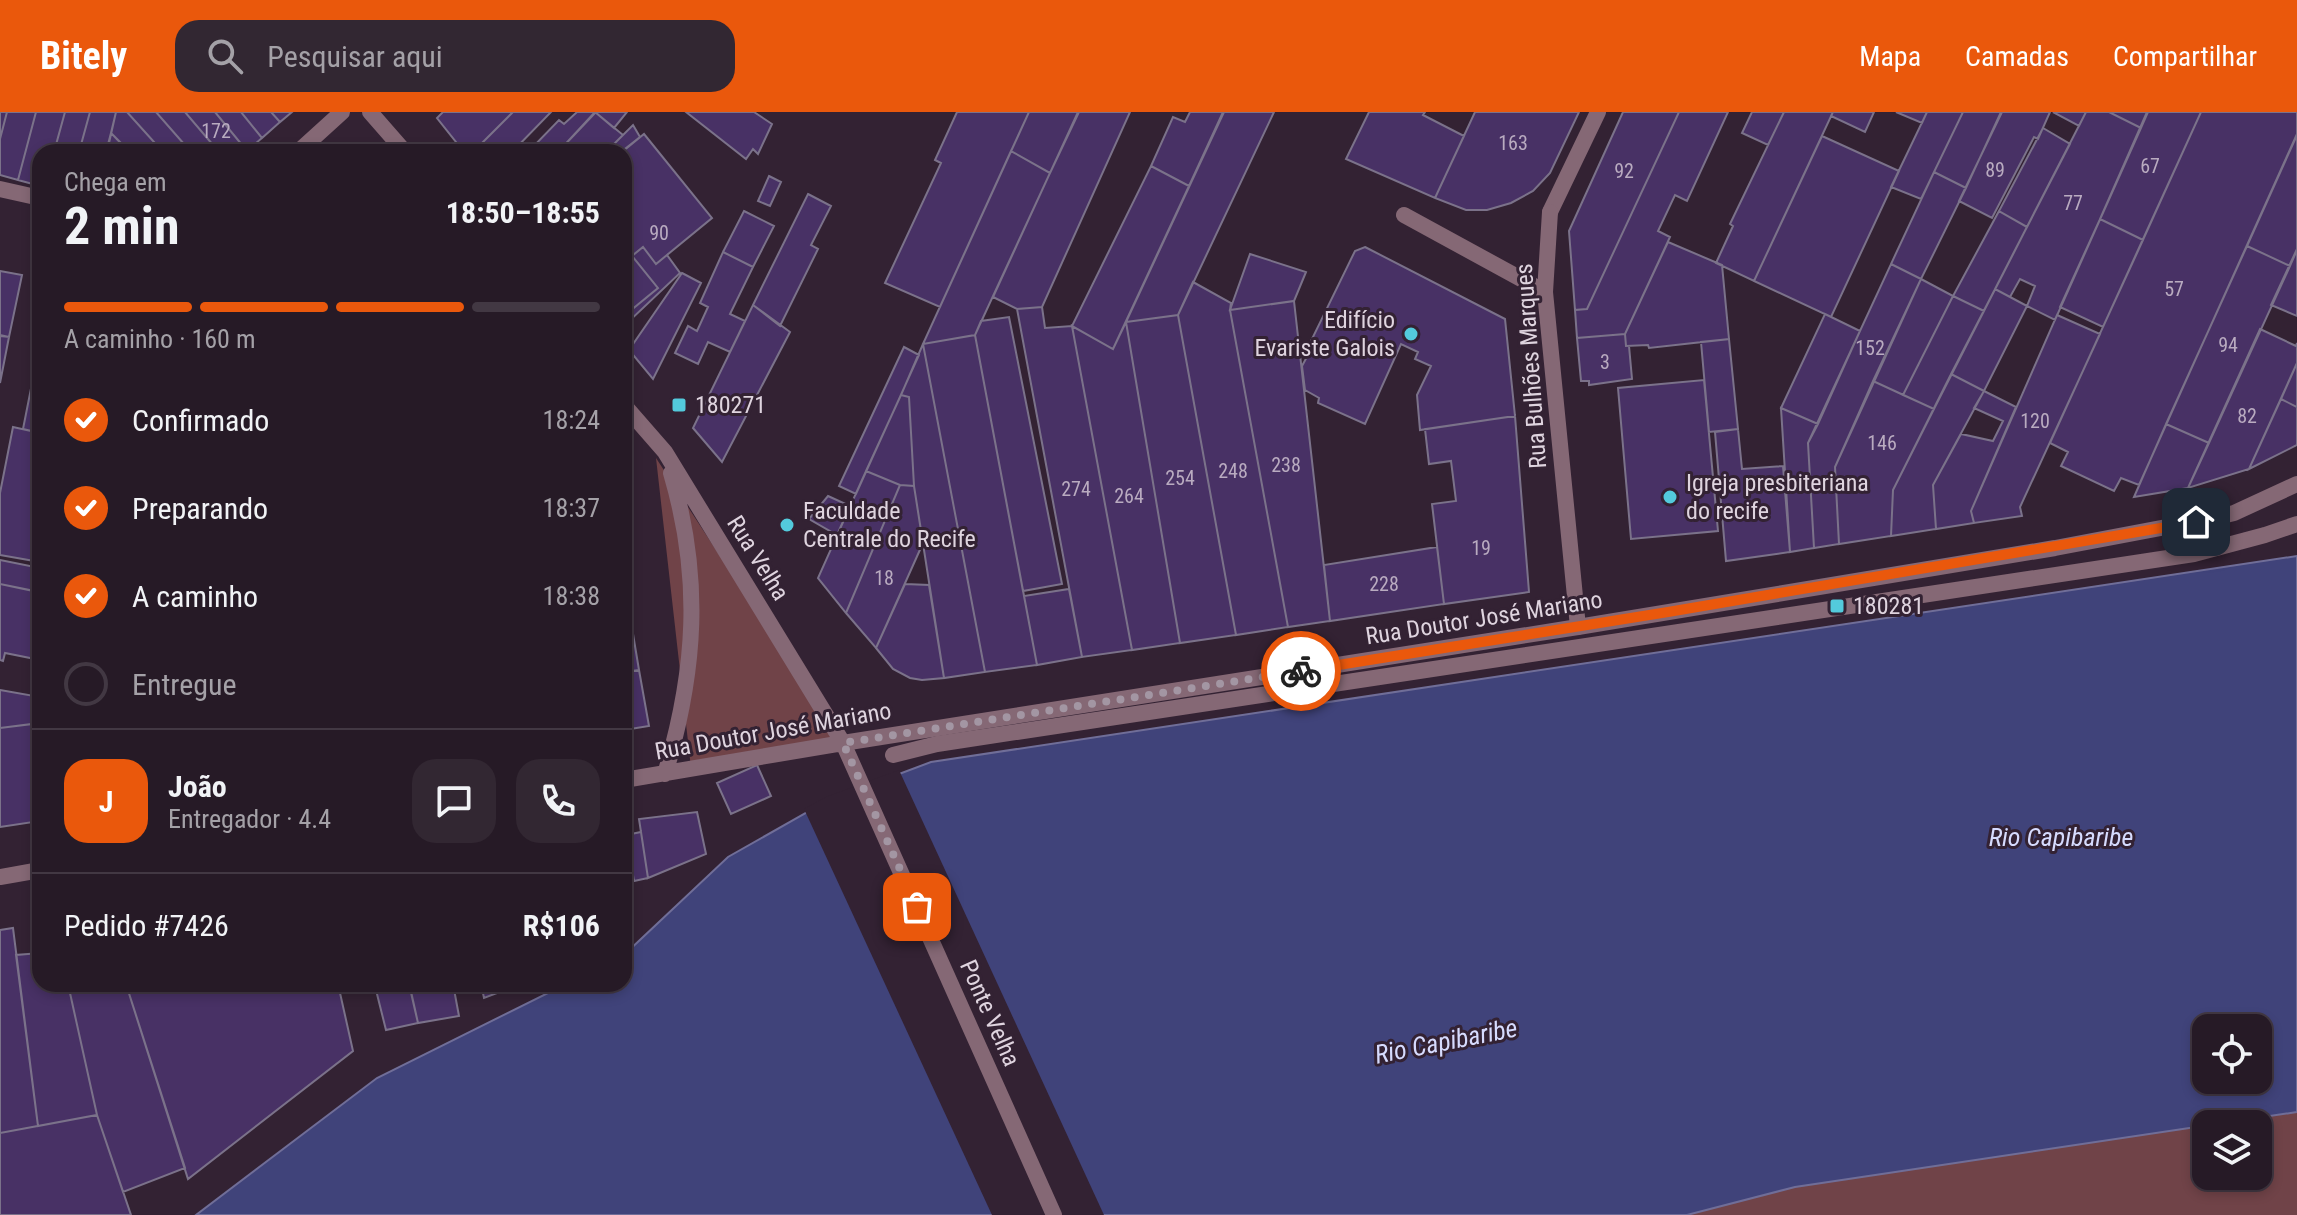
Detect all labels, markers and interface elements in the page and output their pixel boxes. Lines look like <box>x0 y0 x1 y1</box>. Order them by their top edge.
search box <box>175 20 735 92</box>
text: Bitely <box>40 34 127 78</box>
icon: search <box>203 34 247 78</box>
text: Pesquisar aqui <box>267 39 443 74</box>
text: Mapa <box>1859 40 1921 73</box>
text: Camadas <box>1965 40 2069 73</box>
text: Compartilhar <box>2113 40 2257 73</box>
house number: 172 <box>201 119 231 143</box>
house number: 163 <box>1498 131 1528 155</box>
house number: 67 <box>2140 154 2160 178</box>
house number: 89 <box>1985 158 2005 182</box>
house number: 92 <box>1614 159 1634 183</box>
text: Chega em <box>64 167 167 197</box>
house number: 77 <box>2063 191 2083 215</box>
text: 18:50–18:55 <box>446 195 600 230</box>
text: 2 min <box>64 196 180 257</box>
house number: 90 <box>649 221 669 245</box>
street label: Rua Bulhões Marques <box>1510 263 1552 469</box>
house number: 57 <box>2164 277 2184 301</box>
place label: Edifício Evariste Galois <box>1254 306 1395 362</box>
text: A caminho · 160 m <box>64 324 255 354</box>
marker: Edifício Evariste Galois <box>1402 325 1420 343</box>
house number: 94 <box>2218 333 2238 357</box>
house number: 152 <box>1855 336 1885 360</box>
house number: 3 <box>1600 350 1610 374</box>
place label: 180271 <box>695 391 766 419</box>
marker: 180271 <box>670 396 688 414</box>
icon: check <box>64 398 108 442</box>
text: Confirmado <box>132 403 269 438</box>
house number: 82 <box>2237 404 2257 428</box>
text: 18:24 <box>543 405 600 435</box>
house number: 120 <box>2020 409 2050 433</box>
house number: 146 <box>1867 431 1897 455</box>
house number: 238 <box>1271 453 1301 477</box>
house number: 248 <box>1218 459 1248 483</box>
house number: 254 <box>1165 466 1195 490</box>
place label: Igreja presbiteriana do recife <box>1686 469 1869 525</box>
house number: 274 <box>1061 477 1091 501</box>
house number: 264 <box>1114 484 1144 508</box>
icon: check <box>64 486 108 530</box>
marker: Igreja presbiteriana do recife <box>1661 488 1679 506</box>
pin <box>2162 488 2230 556</box>
text: Preparando <box>132 491 268 526</box>
text: 18:37 <box>543 493 600 523</box>
place label: Faculdade Centrale do Recife <box>803 497 976 553</box>
icon: home <box>2174 500 2218 544</box>
street label: Rua Velha <box>721 511 795 605</box>
marker: Faculdade Centrale do Recife <box>778 516 796 534</box>
house number: 19 <box>1471 536 1491 560</box>
house number: 18 <box>874 566 894 590</box>
house number: 228 <box>1369 572 1399 596</box>
icon: check <box>64 574 108 618</box>
text: A caminho <box>132 579 258 614</box>
text: 18:38 <box>543 581 600 611</box>
street label: Rua Doutor José Mariano <box>1364 585 1604 651</box>
place label: 180281 <box>1853 592 1924 620</box>
marker: 180281 <box>1828 597 1846 615</box>
courier <box>1261 631 1341 711</box>
icon: bike <box>1279 649 1323 693</box>
text: Entregue <box>132 667 237 702</box>
street label: Rua Doutor José Mariano <box>653 696 893 766</box>
button: chat <box>412 759 496 843</box>
button: phone <box>516 759 600 843</box>
text: João <box>168 769 227 804</box>
text: J <box>99 784 113 819</box>
text: Entregador · 4.4 <box>168 804 331 834</box>
water label: Rio Capibaribe <box>1989 822 2133 852</box>
pin <box>883 873 951 941</box>
icon: bag <box>895 885 939 929</box>
text: Pedido #7426 <box>64 908 229 943</box>
text: R$106 <box>523 908 600 943</box>
street label: Ponte Velha <box>954 955 1026 1071</box>
water label: Rio Capibaribe <box>1372 1012 1520 1070</box>
map controls <box>2192 1014 2272 1190</box>
button: locate <box>2192 1014 2272 1094</box>
button: layers <box>2192 1110 2272 1190</box>

